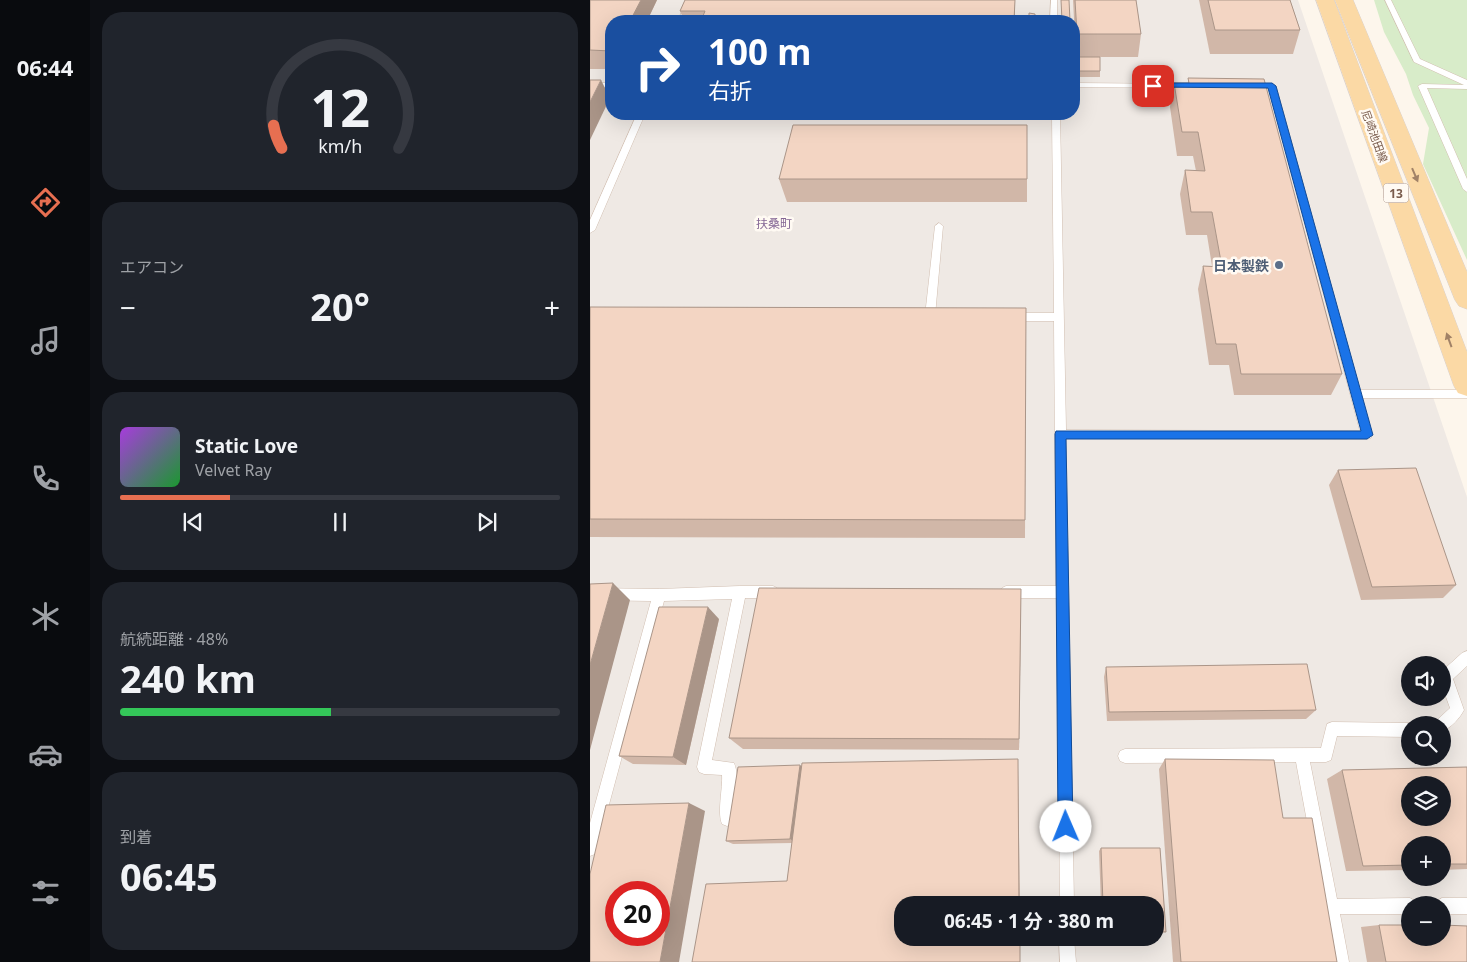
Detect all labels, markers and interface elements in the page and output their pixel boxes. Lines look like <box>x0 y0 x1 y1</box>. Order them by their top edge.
text: 100 m <box>708 28 811 75</box>
icon: right <box>625 35 690 100</box>
text: 06:44 <box>17 52 73 82</box>
pin <box>1132 65 1174 107</box>
text: 12 <box>310 71 370 142</box>
icon: arrive <box>1139 72 1167 100</box>
text: 右折 <box>708 75 752 105</box>
street label: 尼崎池田線 <box>1359 108 1391 164</box>
text: km/h <box>318 134 362 158</box>
one-way arrow <box>1412 168 1420 182</box>
road number: 13 <box>1384 184 1408 202</box>
icon: directions <box>28 185 63 220</box>
district label: 扶桑町 <box>756 215 792 232</box>
text: エアコン <box>120 256 184 278</box>
place label: 日本製鉄 <box>1213 256 1269 275</box>
marker: 日本製鉄 <box>1273 259 1285 271</box>
text: 20° <box>310 280 370 332</box>
text: − <box>120 288 136 326</box>
text: + <box>544 288 560 326</box>
icon: music <box>28 323 63 358</box>
one-way arrow <box>1445 332 1453 347</box>
text: Static Love <box>195 433 298 459</box>
text: Velvet Ray <box>195 459 272 481</box>
icon: phone <box>28 461 63 496</box>
icon: previous <box>179 508 207 536</box>
icon: pause <box>326 508 354 536</box>
icon: next <box>473 508 501 536</box>
icon: climate <box>28 599 63 634</box>
text: 航続距離 · 48% <box>120 628 228 650</box>
text: 240 km <box>120 652 256 704</box>
map controls <box>1401 656 1451 946</box>
button: sound <box>1401 656 1451 706</box>
button: search <box>1401 716 1451 766</box>
icon: car <box>28 737 63 772</box>
button: layers <box>1401 776 1451 826</box>
position arrow <box>1039 800 1091 852</box>
text: 到着 <box>120 826 152 848</box>
button: + <box>1401 836 1451 886</box>
text: 06:45 <box>120 850 218 902</box>
icon: filters <box>28 875 63 910</box>
speed limit sign: 20 <box>605 881 670 946</box>
button: − <box>1401 896 1451 946</box>
text: 06:45 · 1 分 · 380 m <box>944 908 1114 934</box>

